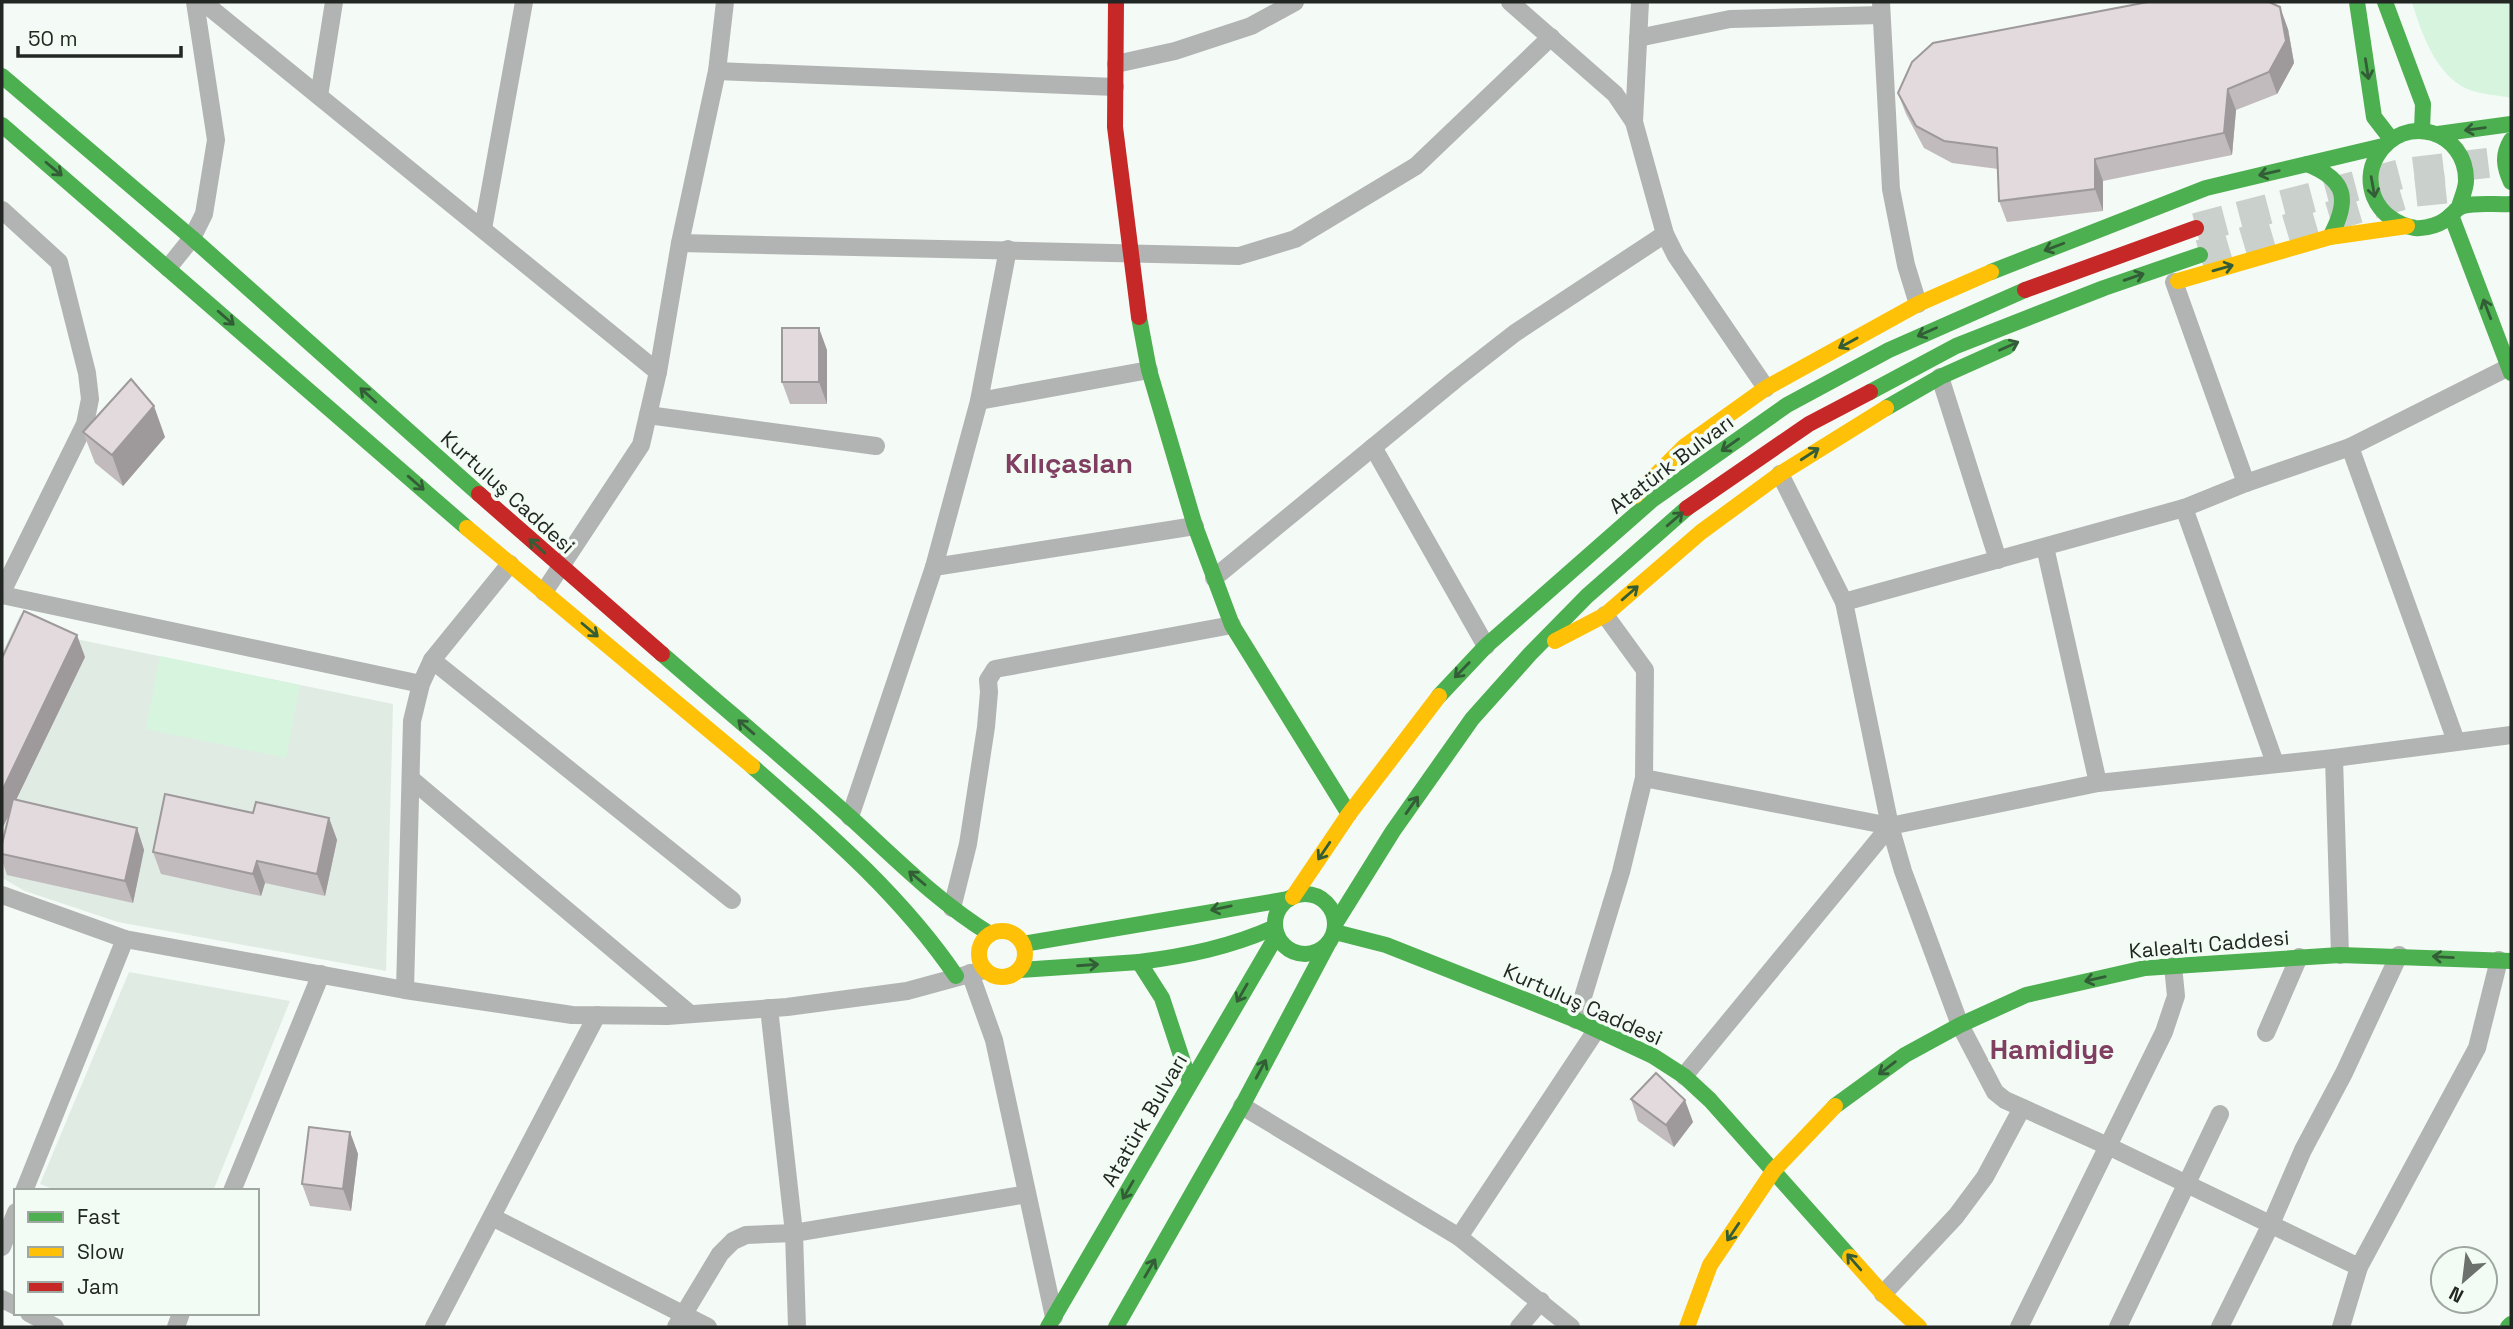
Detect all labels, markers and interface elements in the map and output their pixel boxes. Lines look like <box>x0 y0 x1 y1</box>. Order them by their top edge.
scale bar <box>18 14 180 58</box>
text: 50 m <box>28 25 78 52</box>
one-way arrow <box>2361 57 2374 80</box>
one-way arrow <box>2464 123 2487 136</box>
one-way arrow <box>45 161 63 177</box>
one-way arrow <box>2258 167 2281 180</box>
one-way arrow <box>2367 175 2380 198</box>
one-way arrow <box>2044 242 2065 255</box>
one-way arrow <box>2211 260 2233 273</box>
one-way arrow <box>2123 270 2145 282</box>
one-way arrow <box>2479 299 2492 321</box>
one-way arrow <box>217 310 235 326</box>
one-way arrow <box>1917 326 1938 339</box>
one-way arrow <box>1838 337 1859 350</box>
one-way arrow <box>1998 339 2019 352</box>
one-way arrow <box>359 387 377 403</box>
street label: Atatürk Bulvarı <box>1603 408 1739 520</box>
street label: Kurtuluş Caddesi <box>435 425 581 559</box>
one-way arrow <box>1721 438 1740 452</box>
district label: Kılıçaslan <box>1005 445 1133 481</box>
one-way arrow <box>1800 447 1819 462</box>
one-way arrow <box>407 475 425 491</box>
one-way arrow <box>1666 510 1683 527</box>
one-way arrow <box>528 538 546 554</box>
one-way arrow <box>1621 585 1639 601</box>
one-way arrow <box>581 622 599 638</box>
one-way arrow <box>1454 662 1471 679</box>
one-way arrow <box>737 719 755 735</box>
one-way arrow <box>1404 796 1419 815</box>
one-way arrow <box>1317 841 1331 860</box>
one-way arrow <box>908 870 926 886</box>
one-way arrow <box>1210 902 1233 916</box>
street label: Kalealtı Caddesi <box>2128 924 2290 964</box>
one-way arrow <box>2432 951 2455 964</box>
street label: Kurtuluş Caddesi <box>1499 957 1667 1051</box>
one-way arrow <box>1076 958 1098 971</box>
one-way arrow <box>2084 973 2107 987</box>
one-way arrow <box>1235 983 1249 1003</box>
district label: Hamidiye <box>1990 1031 2114 1067</box>
street label: Atatürk Bulvarı <box>1095 1049 1193 1191</box>
one-way arrow <box>1255 1060 1269 1080</box>
one-way arrow <box>1879 1060 1897 1075</box>
one-way arrow <box>1121 1179 1135 1199</box>
legend <box>14 1189 259 1315</box>
text: Fast <box>77 1203 121 1230</box>
one-way arrow <box>1725 1221 1739 1241</box>
text: Slow <box>77 1238 125 1265</box>
north arrow <box>2429 1245 2499 1315</box>
one-way arrow <box>1846 1253 1862 1271</box>
one-way arrow <box>1144 1258 1157 1279</box>
text: Jam <box>77 1273 119 1300</box>
text: N <box>2445 1281 2468 1309</box>

